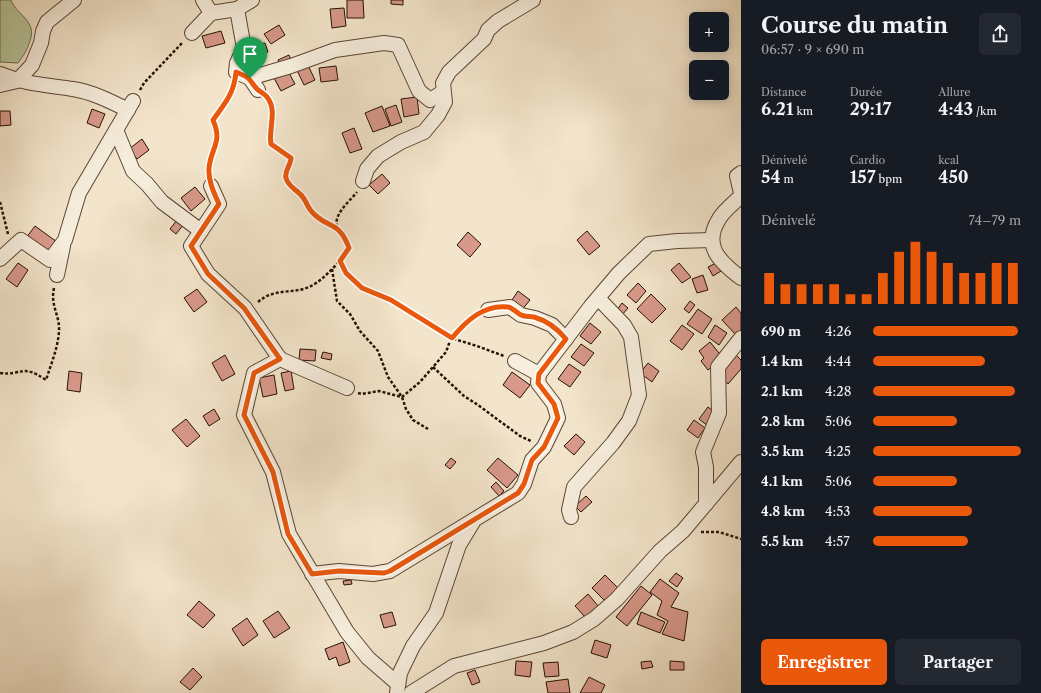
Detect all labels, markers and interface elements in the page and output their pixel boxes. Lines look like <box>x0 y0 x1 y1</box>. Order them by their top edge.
map controls <box>689 12 729 100</box>
button: + <box>689 12 729 52</box>
text: Course du matin <box>761 12 948 39</box>
button: share <box>979 13 1021 55</box>
pin <box>233 37 267 78</box>
text: 06:57 · 9 × 690 m <box>761 41 864 57</box>
icon: arrive <box>239 43 261 65</box>
button: − <box>689 60 729 100</box>
text: Distance <box>761 85 807 99</box>
text: Durée <box>850 85 882 99</box>
text: Allure <box>938 85 970 99</box>
text: 6.21 <box>761 99 794 119</box>
text: 29:17 <box>850 99 891 119</box>
text: 4:43 <box>938 99 973 119</box>
text: km <box>794 104 813 118</box>
text: /km <box>973 104 997 118</box>
text: Dénivelé <box>761 153 807 167</box>
text: Cardio <box>850 153 885 167</box>
text: kcal <box>938 153 959 167</box>
text: 54 <box>761 167 780 187</box>
text: 157 <box>850 167 876 187</box>
text: 450 <box>938 167 969 187</box>
text: m <box>780 172 794 186</box>
text: bpm <box>876 172 902 186</box>
text: Dénivelé <box>761 212 816 228</box>
text: 74–79 m <box>969 212 1021 228</box>
text: 690 m <box>761 323 801 339</box>
text: 4:26 <box>825 323 851 339</box>
text: 1.4 km <box>761 353 803 369</box>
text: 4:44 <box>825 353 851 369</box>
text: 2.1 km <box>761 383 803 399</box>
text: 4:28 <box>825 383 851 399</box>
text: 2.8 km <box>761 413 805 429</box>
text: 5:06 <box>825 413 852 429</box>
text: 3.5 km <box>761 443 804 459</box>
text: 4:25 <box>825 443 851 459</box>
text: 4.1 km <box>761 473 803 489</box>
text: 5:06 <box>825 473 852 489</box>
text: 4.8 km <box>761 503 805 519</box>
text: 4:53 <box>825 503 850 519</box>
text: 5.5 km <box>761 533 804 549</box>
text: 4:57 <box>825 533 850 549</box>
button: Enregistrer <box>761 639 887 685</box>
button: Partager <box>895 639 1021 685</box>

